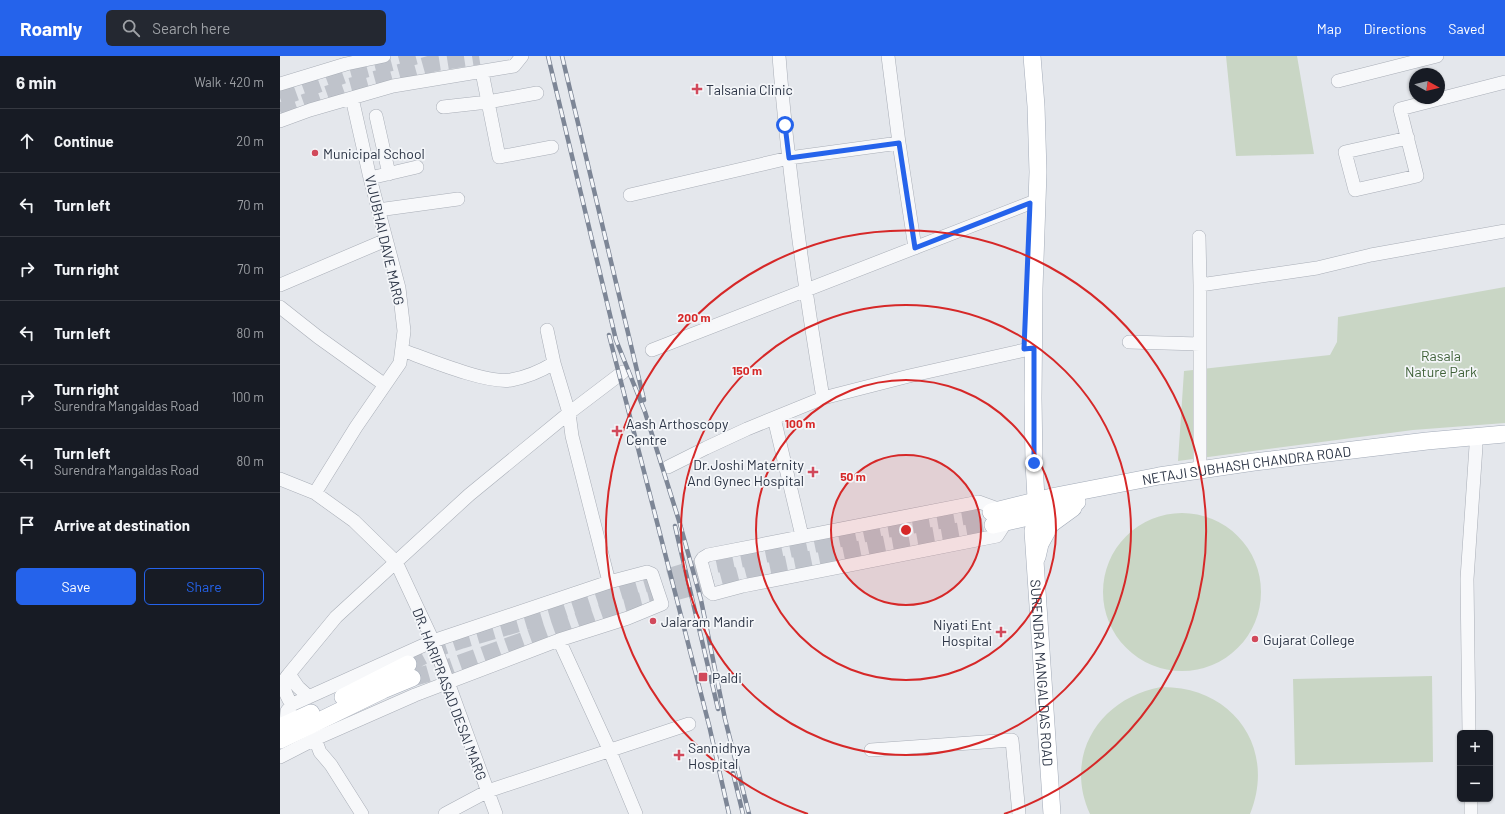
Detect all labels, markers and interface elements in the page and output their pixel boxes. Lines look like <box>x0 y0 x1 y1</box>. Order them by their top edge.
search box <box>106 10 386 46</box>
text: Roamly <box>20 17 82 40</box>
icon: search <box>120 17 142 39</box>
text: Search here <box>152 19 230 37</box>
text: Map <box>1317 20 1342 37</box>
text: Directions <box>1364 20 1426 37</box>
text: Saved <box>1448 20 1485 37</box>
north arrow <box>1409 68 1445 104</box>
text: 6 min <box>16 72 56 92</box>
text: Walk · 420 m <box>194 74 264 90</box>
place label: Talsania Clinic <box>706 81 793 98</box>
marker: Talsania Clinic <box>691 83 703 95</box>
route start <box>776 116 794 134</box>
icon: ahead <box>16 130 38 152</box>
text: Continue <box>54 132 114 150</box>
text: 20 m <box>236 133 264 149</box>
place label: Municipal School <box>323 145 425 162</box>
marker: Municipal School <box>310 148 320 158</box>
street label: VIJUBHAI DAVE MARG <box>362 173 408 307</box>
icon: left <box>16 194 38 216</box>
text: Turn left <box>54 196 110 214</box>
text: 70 m <box>237 197 264 213</box>
icon: right <box>16 258 38 280</box>
text: Turn right <box>54 260 119 278</box>
text: 70 m <box>237 261 264 277</box>
text: 200 m <box>678 310 710 324</box>
icon: left <box>16 322 38 344</box>
text: Turn left <box>54 324 110 342</box>
text: 80 m <box>237 325 264 341</box>
park label: Rasala Nature Park <box>1405 347 1477 380</box>
text: 150 m <box>732 363 762 377</box>
text: Turn right <box>54 380 119 398</box>
icon: right <box>16 386 38 408</box>
text: 100 m <box>231 389 264 405</box>
text: Surendra Mangaldas Road <box>54 398 199 414</box>
place label: Aash Arthoscopy Centre <box>626 415 729 448</box>
text: 100 m <box>785 416 815 430</box>
marker: Aash Arthoscopy Centre <box>611 425 623 437</box>
street label: NETAJI SUBHASH CHANDRA ROAD <box>1140 442 1352 488</box>
text: Turn left <box>54 444 110 462</box>
icon: left <box>16 450 38 472</box>
text: 80 m <box>237 453 264 469</box>
route end <box>1025 454 1043 472</box>
place label: Dr.Joshi Maternity And Gynec Hospital <box>687 456 805 489</box>
text: Surendra Mangaldas Road <box>54 462 199 478</box>
marker: Dr.Joshi Maternity And Gynec Hospital <box>807 466 819 478</box>
text: 50 m <box>840 469 866 483</box>
icon: arrive <box>16 514 38 536</box>
text: Arrive at destination <box>54 516 190 534</box>
centre of rings <box>899 523 913 537</box>
button: Save <box>16 568 136 605</box>
button: Share <box>144 568 264 605</box>
street label: SURENDRA MANGALDAS ROAD <box>1028 579 1057 767</box>
street label: DR. HARIPRASAD DESAI MARG <box>409 605 491 783</box>
place label: Jalaram Mandir <box>661 613 754 630</box>
marker: Jalaram Mandir <box>648 616 658 626</box>
place label: Niyati Ent Hospital <box>933 616 992 649</box>
marker: Niyati Ent Hospital <box>995 626 1007 638</box>
place label: Gujarat College <box>1263 631 1355 648</box>
marker: Gujarat College <box>1250 634 1260 644</box>
place label: Paldi <box>712 669 742 686</box>
marker: Paldi <box>697 671 709 683</box>
map controls <box>1457 730 1493 802</box>
button: + <box>1457 730 1493 766</box>
place label: Sannidhya Hospital <box>688 739 750 772</box>
marker: Sannidhya Hospital <box>673 749 685 761</box>
button: − <box>1457 766 1493 802</box>

